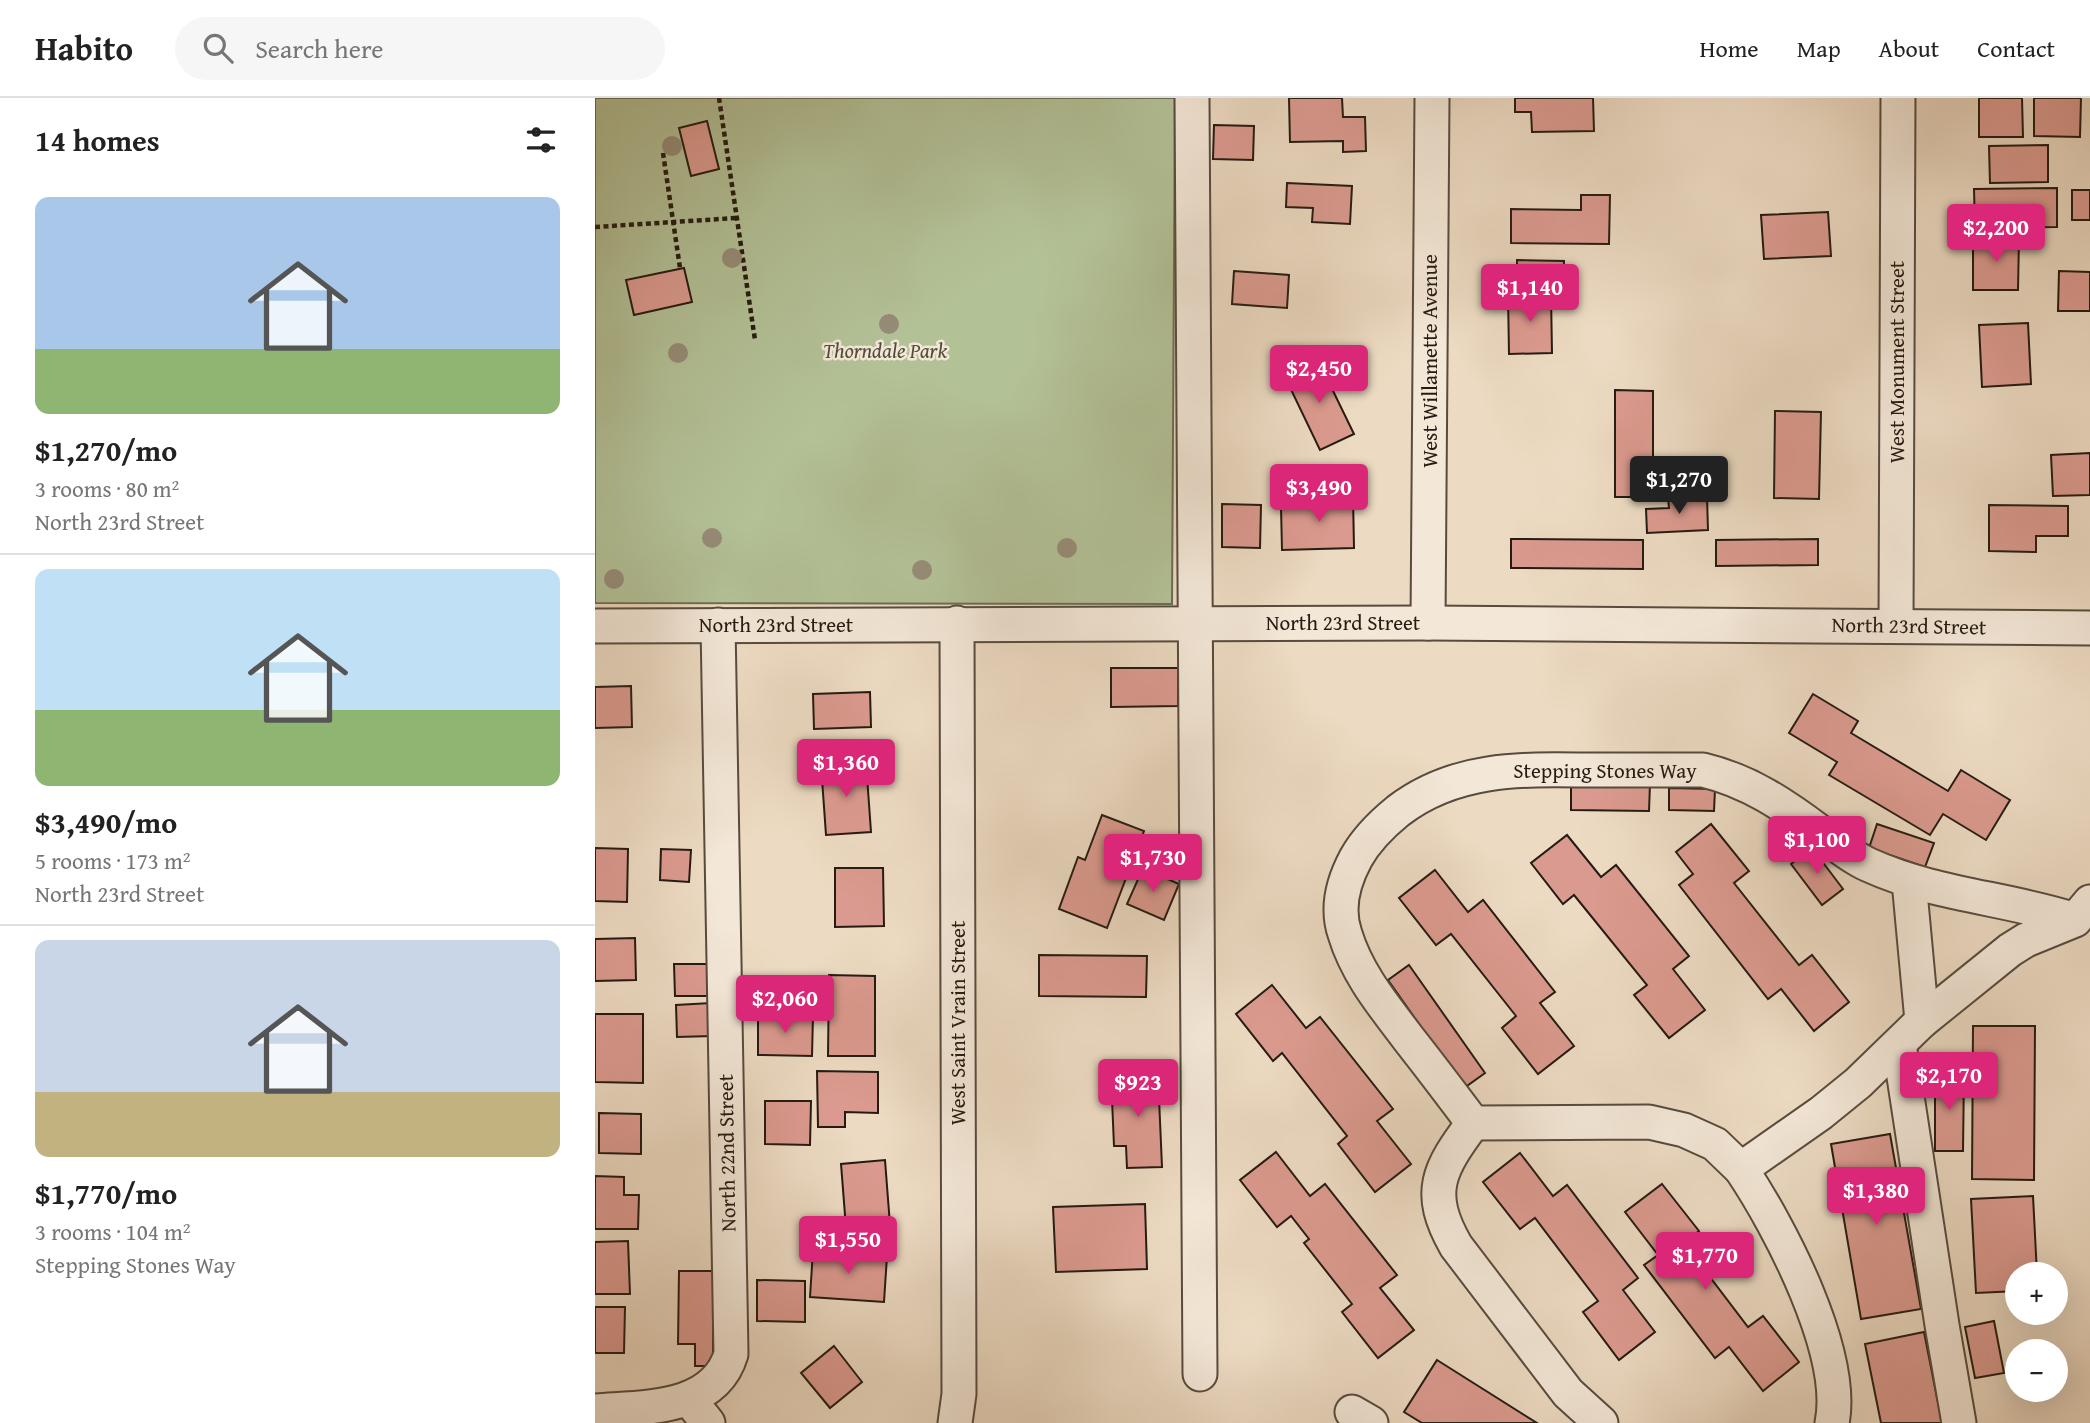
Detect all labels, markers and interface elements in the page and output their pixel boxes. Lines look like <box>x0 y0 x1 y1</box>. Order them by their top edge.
search box <box>175 17 665 80</box>
text: Habito <box>35 24 133 72</box>
icon: search <box>199 29 237 67</box>
text: Search here <box>255 29 383 68</box>
text: Home <box>1700 31 1759 66</box>
text: Map <box>1797 31 1841 66</box>
text: About <box>1879 31 1939 66</box>
text: Contact <box>1977 31 2055 66</box>
text: 14 homes <box>35 118 160 162</box>
icon: filters <box>522 121 560 159</box>
pin: $2,200 <box>1939 204 2053 264</box>
text: $2,200 <box>1963 210 2029 243</box>
icon: home <box>235 243 361 369</box>
street label: West Willamette Avenue <box>1414 254 1445 468</box>
street label: West Monument Street <box>1881 260 1912 463</box>
pin: $1,140 <box>1473 264 1587 324</box>
text: $1,140 <box>1497 270 1563 303</box>
park label: Thorndale Park <box>823 335 947 366</box>
pin: $2,450 <box>1262 345 1376 405</box>
text: $2,450 <box>1286 351 1352 384</box>
text: $1,270/mo <box>35 428 177 472</box>
pin: $1,270 <box>1622 456 1736 516</box>
text: $1,270 <box>1646 462 1712 495</box>
pin: $3,490 <box>1262 464 1376 524</box>
text: $3,490 <box>1286 470 1352 503</box>
text: 3 rooms · 80 m² <box>35 472 179 505</box>
text: North 23rd Street <box>35 505 204 538</box>
street label: North 23rd Street <box>1266 607 1421 638</box>
street label: North 23rd Street <box>699 609 854 640</box>
street label: North 23rd Street <box>1831 609 1987 642</box>
icon: home <box>235 615 361 741</box>
pin: $1,360 <box>789 740 903 799</box>
text: $1,360 <box>813 745 879 778</box>
street label: Stepping Stones Way <box>1513 755 1697 786</box>
text: $3,490/mo <box>35 800 177 844</box>
pin: $1,100 <box>1760 816 1874 876</box>
text: $1,100 <box>1784 822 1850 855</box>
pin: $1,730 <box>1096 834 1210 894</box>
text: $1,730 <box>1120 840 1186 873</box>
text: 5 rooms · 173 m² <box>35 844 190 877</box>
text: North 23rd Street <box>35 877 204 910</box>
street label: West Saint Vrain Street <box>942 920 973 1125</box>
pin: $2,060 <box>728 976 842 1035</box>
text: $2,060 <box>752 981 818 1014</box>
icon: home <box>235 986 361 1112</box>
pin: $2,170 <box>1892 1052 2006 1112</box>
text: $2,170 <box>1916 1058 1982 1091</box>
pin: $923 <box>1097 1060 1179 1119</box>
text: $923 <box>1114 1065 1162 1098</box>
street label: North 22nd Street <box>710 1073 743 1232</box>
pin: $1,380 <box>1819 1168 1933 1227</box>
text: $1,770/mo <box>35 1171 177 1215</box>
text: $1,380 <box>1843 1173 1909 1206</box>
text: 3 rooms · 104 m² <box>35 1215 190 1248</box>
pin: $1,550 <box>791 1216 905 1276</box>
text: $1,550 <box>815 1222 881 1255</box>
pin: $1,770 <box>1648 1232 1762 1292</box>
text: $1,770 <box>1672 1238 1738 1271</box>
text: Stepping Stones Way <box>35 1248 236 1281</box>
map controls <box>2005 1262 2068 1402</box>
button: + <box>2005 1262 2068 1325</box>
button: − <box>2005 1339 2068 1402</box>

